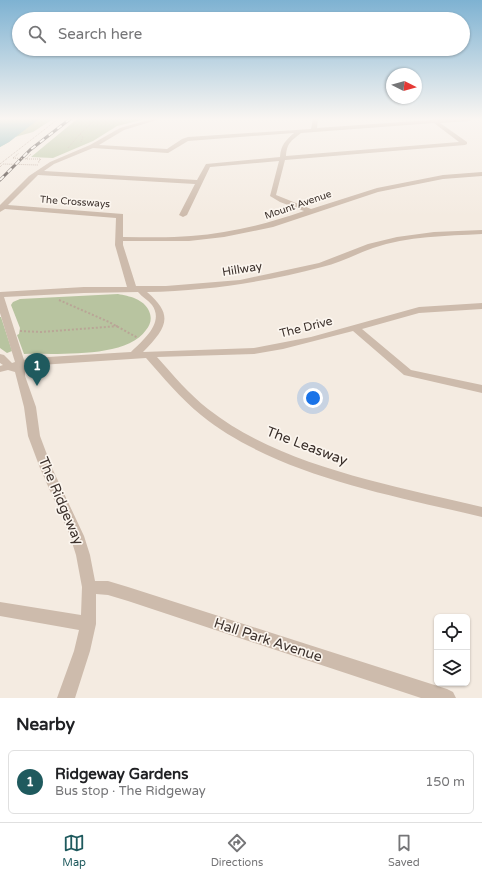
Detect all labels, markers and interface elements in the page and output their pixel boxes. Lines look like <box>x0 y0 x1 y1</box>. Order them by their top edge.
search box <box>12 12 470 56</box>
icon: search <box>26 23 48 45</box>
text: Search here <box>58 25 142 43</box>
north arrow <box>386 68 422 104</box>
street label: Mount Avenue <box>263 188 333 222</box>
street label: The Crossways <box>40 194 111 210</box>
street label: Hillway <box>221 259 264 279</box>
street label: The Drive <box>278 314 334 340</box>
pin: 1 <box>24 353 50 386</box>
your location <box>303 388 323 408</box>
street label: The Leasway <box>264 423 350 469</box>
street label: The Ridgeway <box>35 455 87 548</box>
map controls <box>434 614 470 686</box>
button: locate <box>434 614 470 650</box>
street label: Hall Park Avenue <box>212 615 324 666</box>
button: layers <box>434 650 470 686</box>
text: Nearby <box>16 714 75 735</box>
text: Ridgeway Gardens <box>55 765 188 783</box>
text: 1 <box>26 774 34 790</box>
text: 150 m <box>425 774 465 790</box>
text: Bus stop · The Ridgeway <box>55 783 206 799</box>
tab: Map <box>62 832 86 869</box>
tab: Directions <box>211 832 263 869</box>
tab: Saved <box>388 832 420 869</box>

